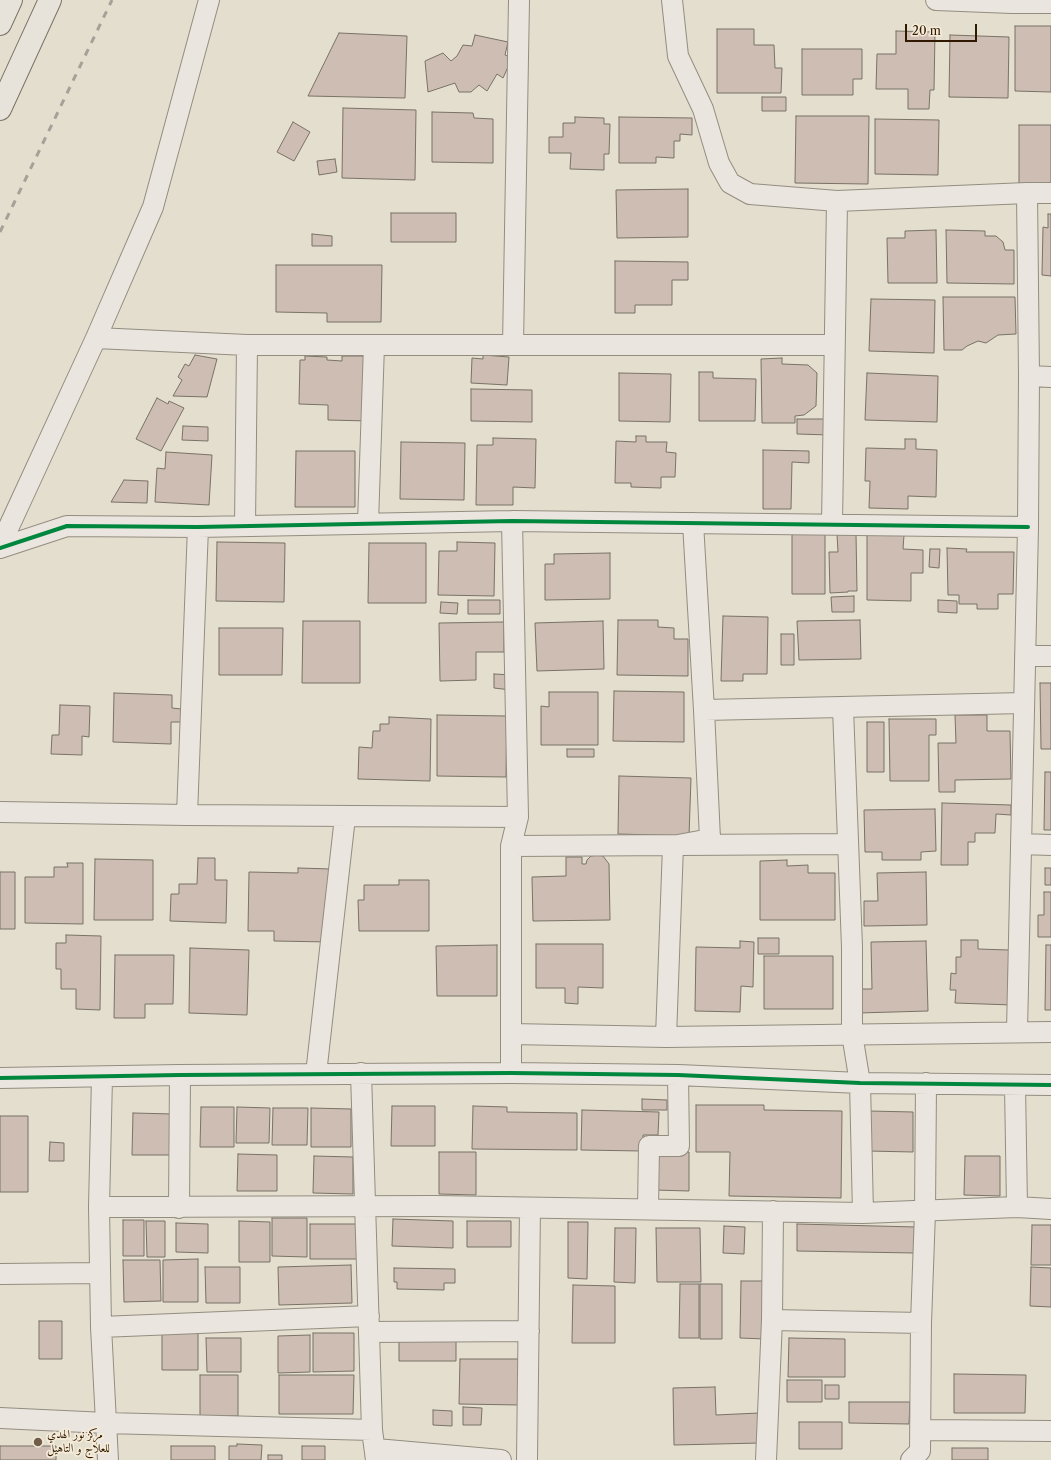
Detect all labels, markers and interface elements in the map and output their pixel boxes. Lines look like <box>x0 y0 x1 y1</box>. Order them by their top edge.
scale bar <box>907 16 979 42</box>
text: 20 m <box>912 23 941 38</box>
place label: مركز نور الهدي للعلاج و التاهيل <box>47 1428 110 1456</box>
marker: مركز نور الهدي للعلاج و التاهيل <box>32 1436 44 1448</box>

